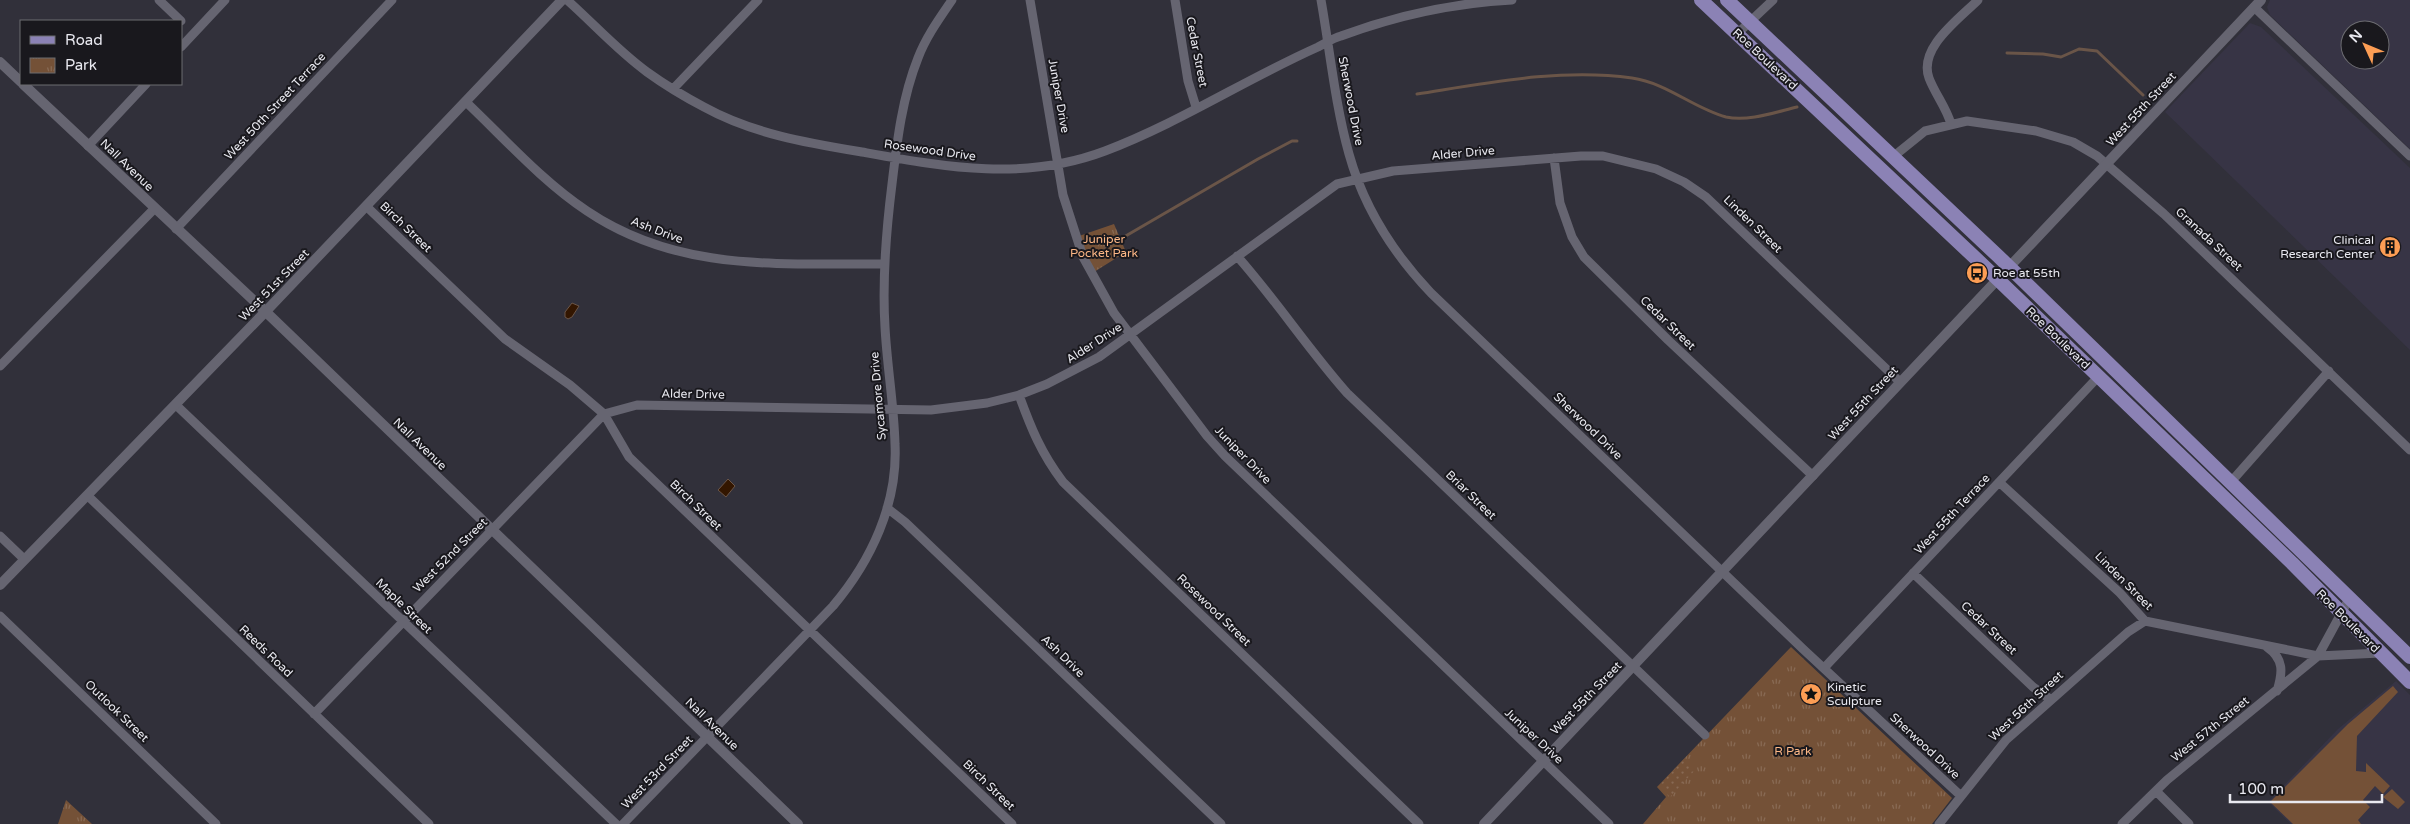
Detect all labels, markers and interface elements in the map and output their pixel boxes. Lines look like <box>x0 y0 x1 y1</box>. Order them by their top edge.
street label: Cedar Street <box>1183 16 1211 89</box>
legend <box>20 20 182 85</box>
north arrow <box>2340 20 2390 70</box>
street label: Roe Boulevard <box>1730 25 1800 93</box>
text: N <box>2346 26 2366 46</box>
text: Road <box>65 31 103 49</box>
street label: West 50th Street Terrace <box>222 49 329 163</box>
street label: Sherwood Drive <box>1336 55 1367 147</box>
text: Park <box>65 56 97 74</box>
street label: Juniper Drive <box>1046 58 1072 134</box>
street label: West 55th Street <box>2103 69 2179 149</box>
street label: Nall Avenue <box>98 136 157 194</box>
street label: Rosewood Drive <box>883 137 977 163</box>
street label: Alder Drive <box>1431 143 1495 163</box>
street label: Linden Street <box>1721 192 1786 256</box>
street label: Birch Street <box>377 199 435 256</box>
street label: Granada Street <box>2173 204 2246 274</box>
street label: Ash Drive <box>629 214 685 246</box>
park label: Juniper Pocket Park <box>1070 232 1139 260</box>
place label: Clinical Research Center <box>2280 233 2374 261</box>
building icon: Clinical Research Center <box>2378 235 2402 259</box>
street label: West 51st Street <box>236 246 312 324</box>
bus stop icon: Roe at 55th <box>1965 261 1989 285</box>
place label: Roe at 55th <box>1993 266 2060 280</box>
street label: Cedar Street <box>1637 293 1699 353</box>
street label: Roe Boulevard <box>2023 304 2093 372</box>
street label: Alder Drive <box>1064 320 1125 366</box>
street label: Sycamore Drive <box>867 351 889 441</box>
street label: West 55th Street <box>1825 363 1901 443</box>
street label: Alder Drive <box>661 386 725 402</box>
street label: Sherwood Drive <box>1551 390 1625 463</box>
street label: Nall Avenue <box>391 415 450 473</box>
street label: Juniper Drive <box>1212 423 1274 487</box>
street label: Briar Street <box>1443 468 1499 523</box>
street label: West 55th Terrace <box>1911 471 1993 557</box>
street label: Birch Street <box>667 477 725 534</box>
street label: West 52nd Street <box>410 515 490 595</box>
street label: Linden Street <box>2092 549 2156 613</box>
street label: Rosewood Street <box>1174 571 1254 649</box>
street label: Maple Street <box>373 576 435 637</box>
street label: Roe Boulevard <box>2314 587 2382 655</box>
street label: Cedar Street <box>1958 599 2020 658</box>
street label: Reeds Road <box>236 622 296 680</box>
street label: Ash Drive <box>1038 632 1088 680</box>
street label: West 55th Street <box>1548 658 1625 737</box>
street label: West 56th Street <box>1986 668 2066 744</box>
street label: Outlook Street <box>82 677 152 745</box>
place label: Kinetic Sculpture <box>1827 680 1882 708</box>
place icon: Kinetic Sculpture <box>1799 682 1823 706</box>
street label: West 57th Street <box>2168 693 2252 765</box>
street label: Nall Avenue <box>683 695 742 753</box>
street label: Juniper Drive <box>1502 705 1566 767</box>
street label: Sherwood Drive <box>1887 710 1963 782</box>
street label: West 53rd Street <box>619 732 696 811</box>
park label: R Park <box>1774 744 1812 758</box>
street label: Birch Street <box>960 757 1018 814</box>
scale bar <box>2230 772 2382 804</box>
text: 100 m <box>2238 780 2284 798</box>

